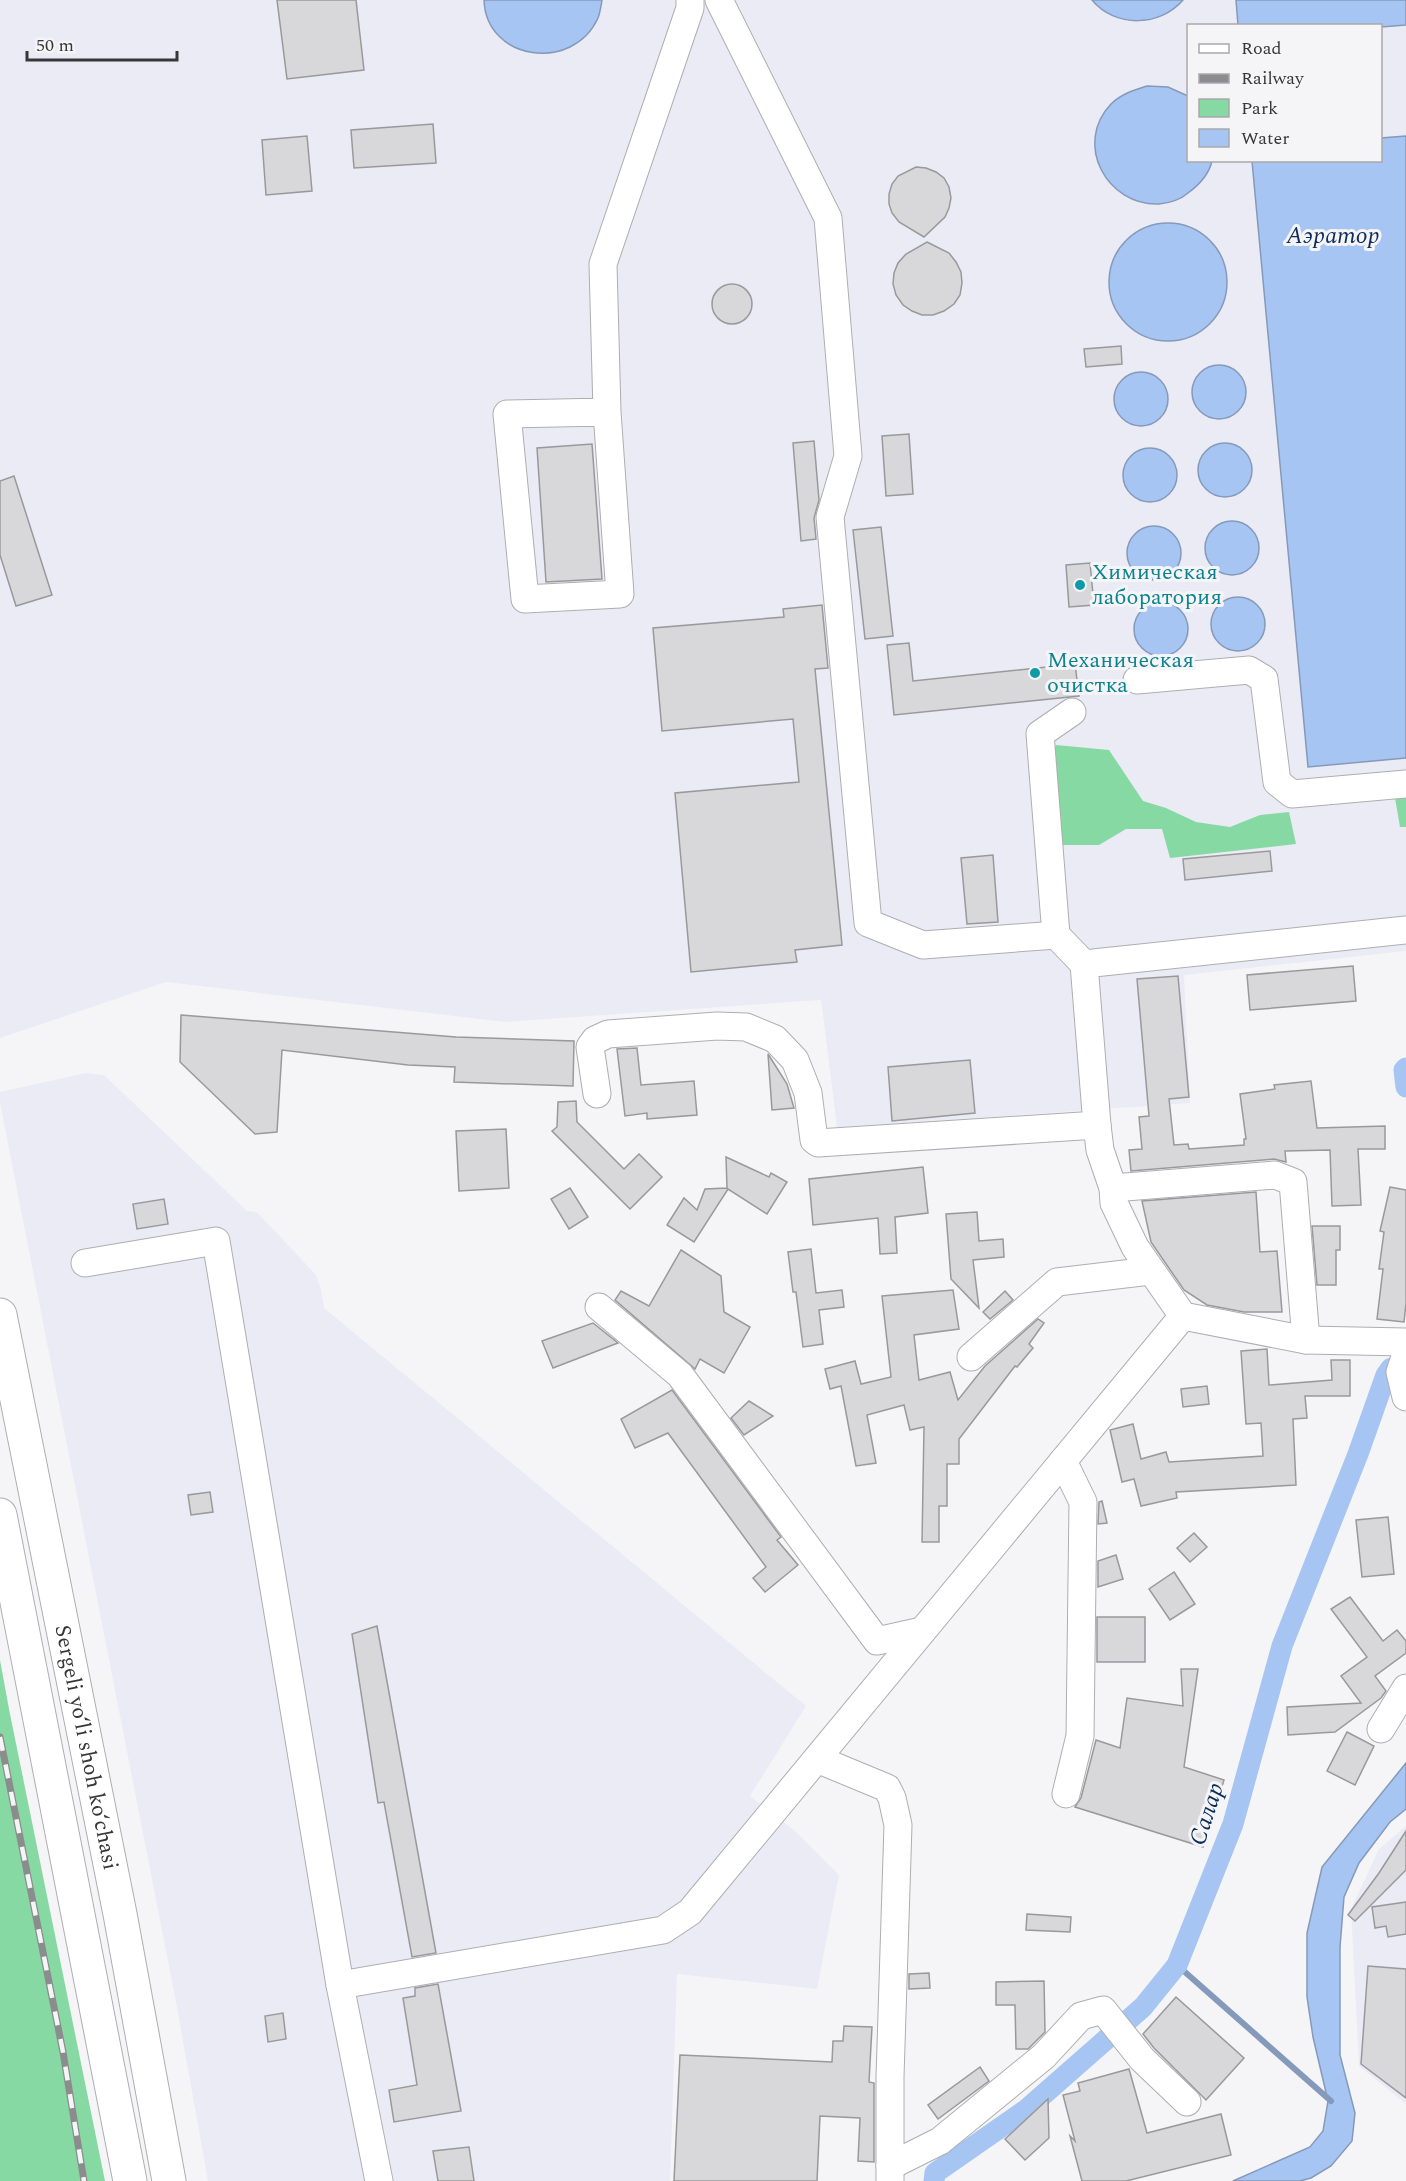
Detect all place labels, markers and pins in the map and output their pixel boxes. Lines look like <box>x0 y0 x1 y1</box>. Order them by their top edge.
place label: Химическая лаборатория <box>1092 556 1222 614</box>
marker: Химическая лаборатория <box>1073 578 1087 592</box>
place label: Механическая очистка <box>1047 644 1194 702</box>
marker: Механическая очистка <box>1028 666 1042 680</box>

